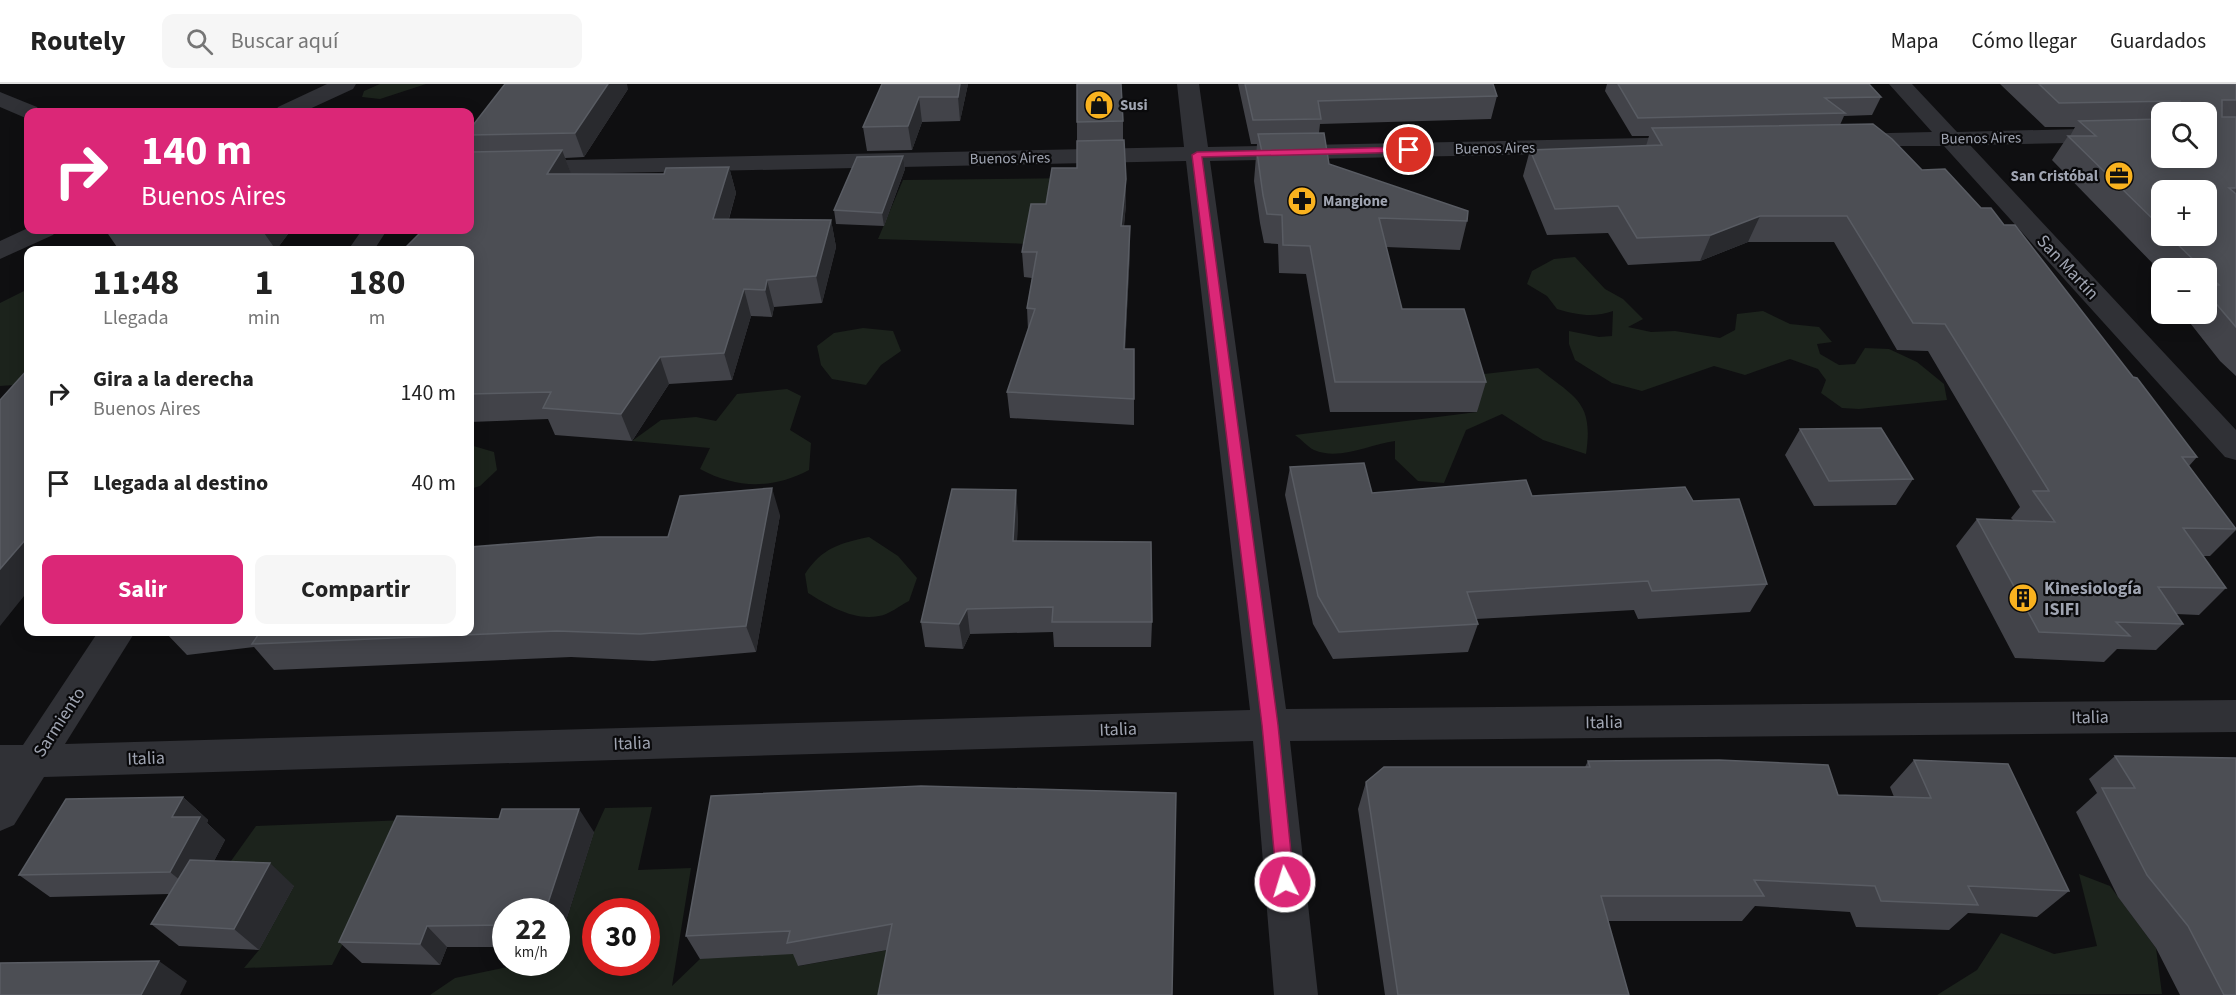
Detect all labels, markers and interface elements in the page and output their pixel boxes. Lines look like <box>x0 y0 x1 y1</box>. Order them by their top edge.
search box <box>162 14 582 68</box>
text: Routely <box>30 21 126 61</box>
icon: search <box>183 25 216 58</box>
text: Buscar aquí <box>231 25 338 57</box>
text: Mapa <box>1891 26 1939 56</box>
text: Cómo llegar <box>1972 26 2077 56</box>
text: Guardados <box>2110 26 2206 56</box>
shop icon: Susi <box>1083 89 1115 121</box>
place label: Susi <box>1120 95 1148 116</box>
map controls <box>2151 102 2217 324</box>
button: search <box>2151 102 2217 168</box>
text: 140 m <box>141 121 252 181</box>
pin <box>1383 124 1434 175</box>
street label: Buenos Aires <box>1941 127 2021 150</box>
icon: right <box>42 132 120 210</box>
icon: arrive <box>1392 133 1425 166</box>
street label: Buenos Aires <box>1455 137 1535 160</box>
street label: Buenos Aires <box>970 147 1050 170</box>
office icon: San Cristóbal <box>2103 160 2135 192</box>
place label: San Cristóbal <box>2011 166 2099 187</box>
text: Buenos Aires <box>141 177 286 216</box>
button: + <box>2151 180 2217 246</box>
pharmacy icon: Mangione <box>1286 185 1318 217</box>
place label: Mangione <box>1323 191 1388 212</box>
street label: San Martín <box>2031 229 2104 305</box>
text: 11:48 <box>92 257 179 308</box>
text: 1 <box>254 257 273 308</box>
text: 180 <box>349 257 406 308</box>
button: − <box>2151 258 2217 324</box>
text: Llegada <box>103 304 169 332</box>
text: min <box>248 304 280 332</box>
text: m <box>369 304 385 332</box>
text: Gira a la derecha <box>93 363 254 395</box>
icon: right <box>42 377 75 410</box>
text: 140 m <box>401 377 456 409</box>
text: Buenos Aires <box>93 395 201 423</box>
icon: arrive <box>42 467 75 500</box>
text: Llegada al destino <box>93 467 268 499</box>
text: 40 m <box>411 467 456 499</box>
button: Salir <box>42 555 243 624</box>
button: Compartir <box>255 555 456 624</box>
place label: Kinesiología ISIFI <box>2044 576 2142 622</box>
building icon: Kinesiología ISIFI <box>2007 582 2039 614</box>
street label: Sarmiento <box>28 682 91 762</box>
street label: Italia <box>2071 705 2109 730</box>
street label: Italia <box>1585 710 1623 735</box>
street label: Italia <box>1099 716 1137 743</box>
street label: Italia <box>613 730 651 757</box>
street label: Italia <box>127 745 165 772</box>
position arrow <box>1253 850 1317 914</box>
speed limit sign: 30 <box>582 898 660 976</box>
text: 22 <box>515 908 547 951</box>
text: km/h <box>514 942 548 963</box>

